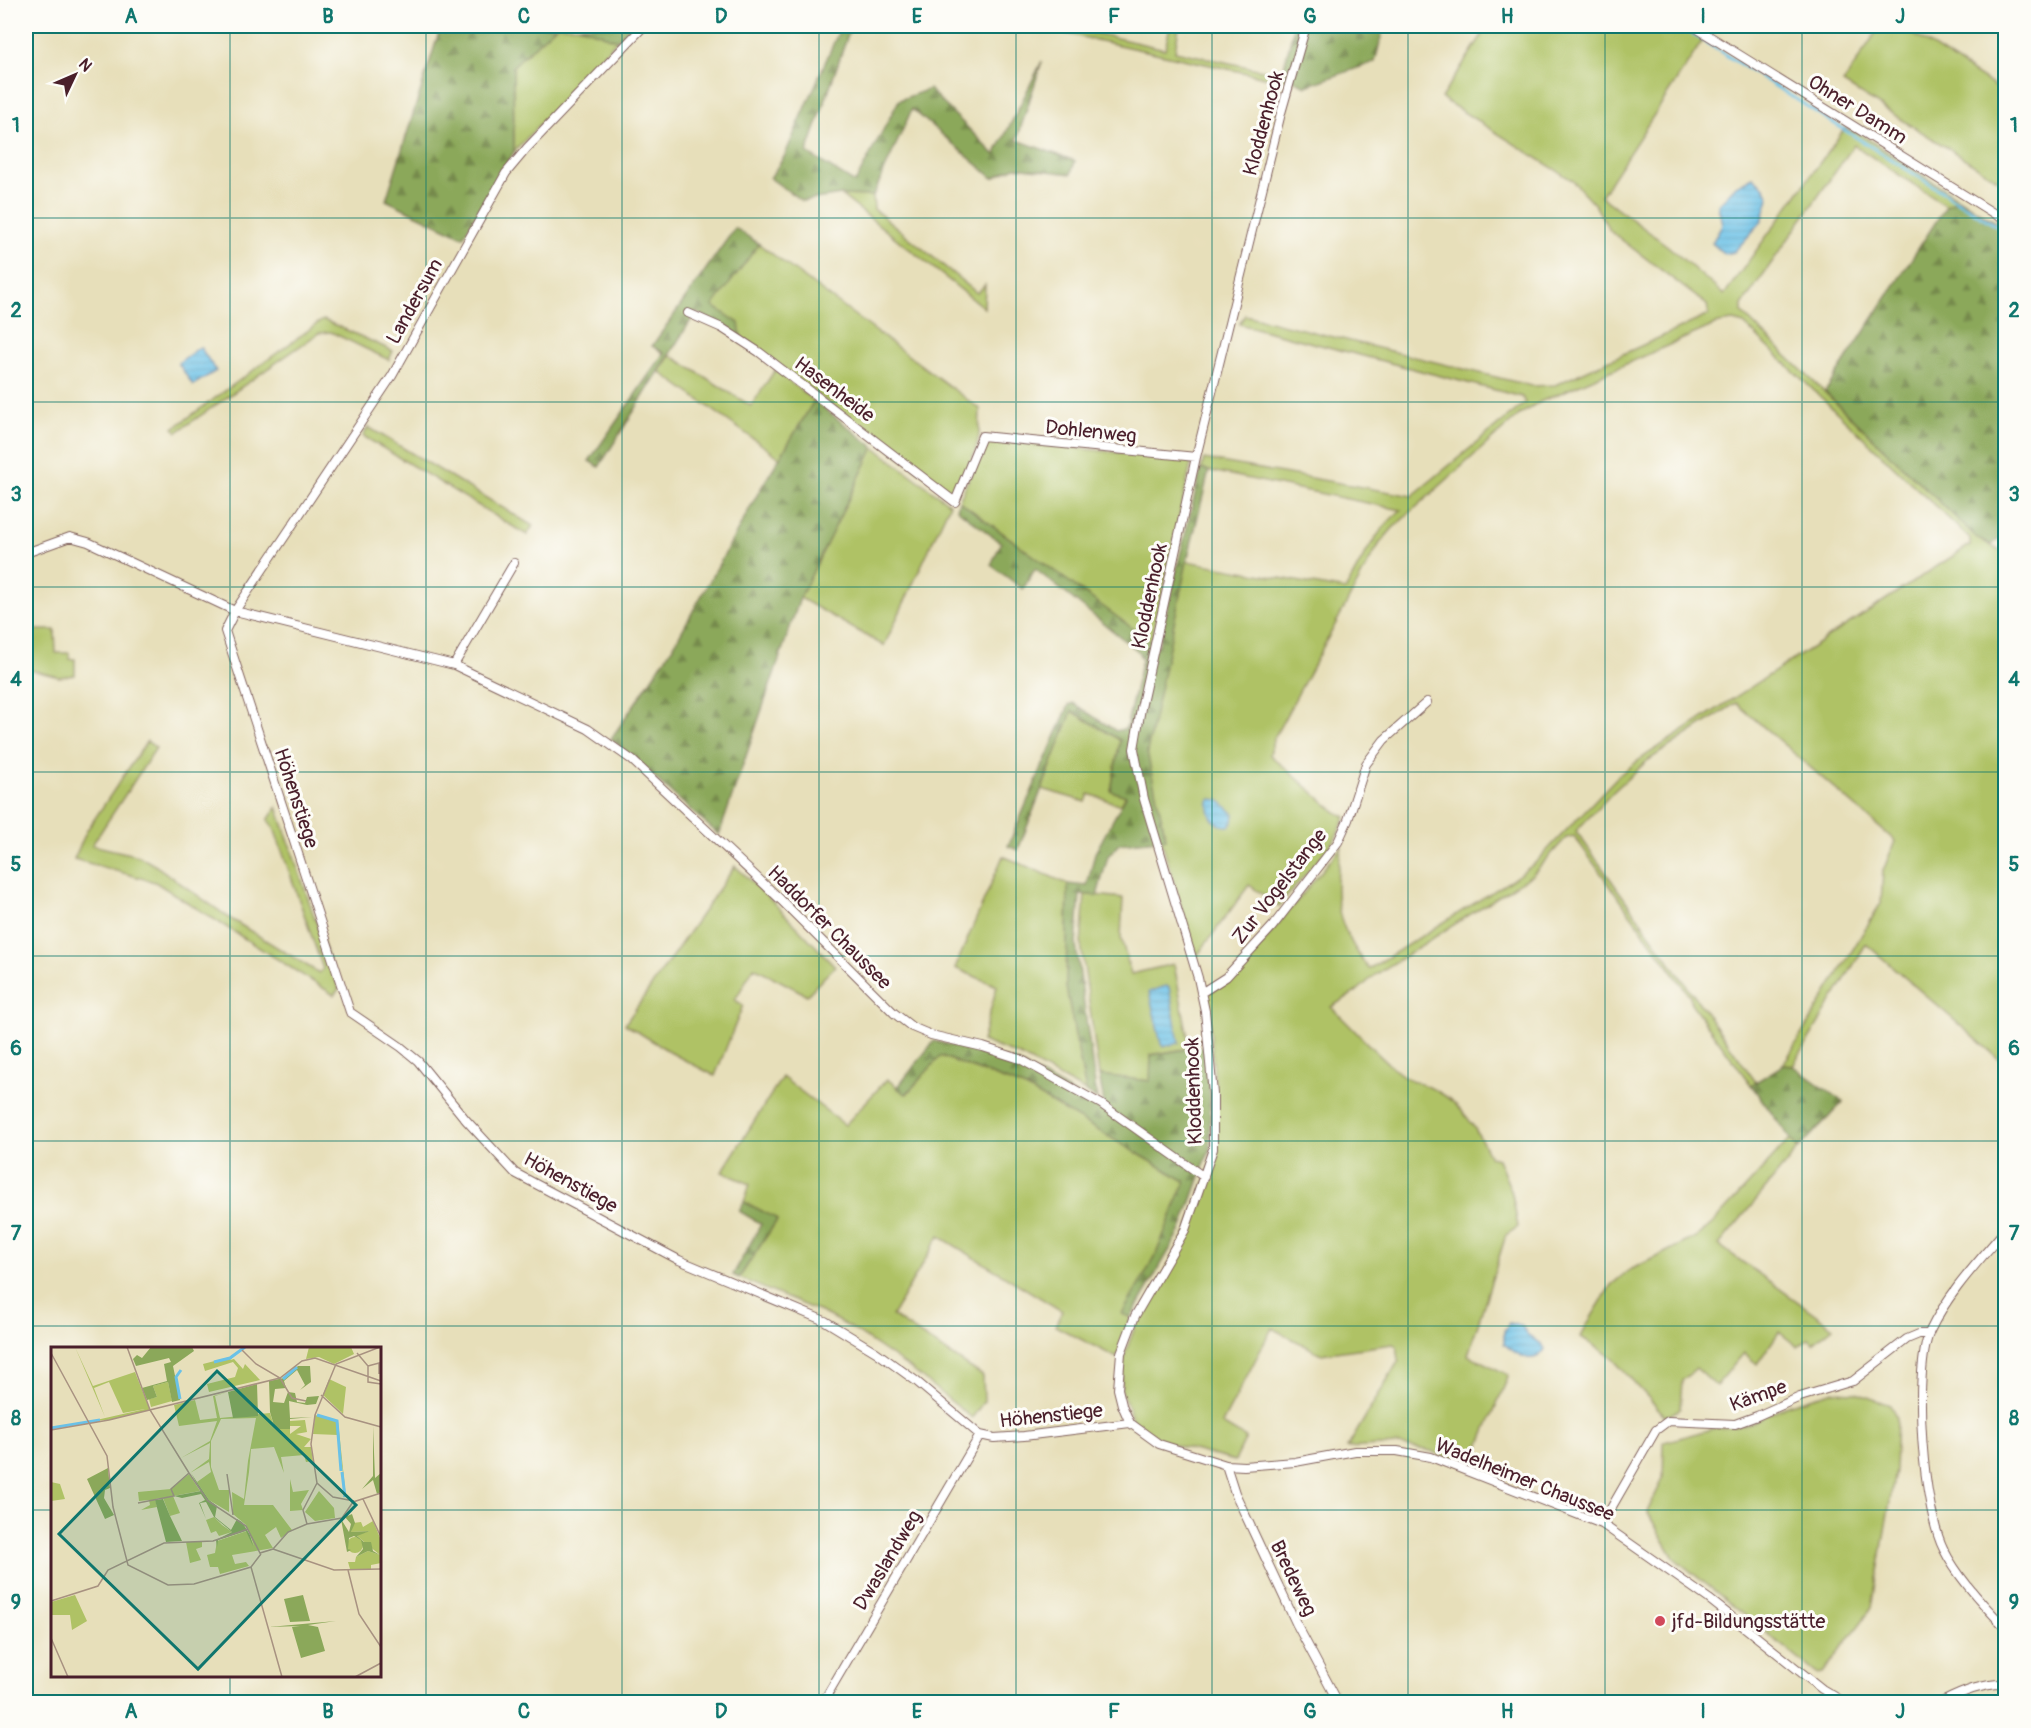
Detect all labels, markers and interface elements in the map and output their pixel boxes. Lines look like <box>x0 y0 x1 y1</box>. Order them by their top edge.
text: A <box>125 4 138 29</box>
text: B <box>322 4 334 29</box>
text: C <box>518 4 530 29</box>
text: D <box>715 4 728 29</box>
text: E <box>912 4 923 29</box>
text: F <box>1108 4 1120 29</box>
text: G <box>1303 4 1317 29</box>
text: H <box>1501 4 1514 29</box>
text: I <box>1700 4 1706 29</box>
text: J <box>1895 4 1905 29</box>
north arrow <box>45 45 105 105</box>
text: N <box>74 54 96 76</box>
street label: Kloddenhook <box>1238 67 1290 178</box>
street label: Ohner Damm <box>1804 69 1912 150</box>
text: 1 <box>12 113 20 138</box>
text: 1 <box>2010 113 2018 138</box>
street label: Landersum <box>381 254 448 348</box>
text: 2 <box>10 298 22 323</box>
text: 2 <box>2008 298 2020 323</box>
street label: Hasenheide <box>790 351 880 428</box>
street label: Dohlenweg <box>1044 414 1138 449</box>
text: 3 <box>10 482 22 507</box>
text: 3 <box>2008 482 2020 507</box>
street label: Kloddenhook <box>1126 540 1173 651</box>
text: 4 <box>10 667 22 692</box>
text: 4 <box>2008 667 2020 692</box>
street label: Höhenstiege <box>269 745 324 851</box>
street label: Zur Vogelstange <box>1227 824 1332 949</box>
text: 5 <box>11 852 22 877</box>
text: 5 <box>2009 852 2020 877</box>
street label: Haddorfer Chaussee <box>762 860 897 995</box>
text: 6 <box>10 1036 22 1061</box>
street label: Kloddenhook <box>1179 1036 1208 1145</box>
text: 6 <box>2008 1036 2020 1061</box>
street label: Höhenstiege <box>519 1146 622 1219</box>
text: 7 <box>11 1221 22 1246</box>
text: 7 <box>2009 1221 2020 1246</box>
inset map <box>51 1347 381 1677</box>
street label: Kämpe <box>1726 1374 1790 1417</box>
street label: Höhenstiege <box>998 1398 1104 1433</box>
text: 8 <box>11 1406 21 1431</box>
text: 8 <box>2009 1406 2019 1431</box>
street label: Wadelheimer Chaussee <box>1432 1432 1618 1527</box>
street label: Dwaslandweg <box>848 1506 927 1615</box>
street label: Bredeweg <box>1265 1536 1323 1620</box>
text: 9 <box>11 1590 21 1615</box>
text: 9 <box>2009 1590 2019 1615</box>
place label: jfd-Bildungsstätte <box>1671 1609 1825 1634</box>
marker: jfd-Bildungsstätte <box>1653 1614 1667 1628</box>
text: A <box>125 1699 138 1724</box>
text: B <box>322 1699 334 1724</box>
text: C <box>518 1699 530 1724</box>
text: D <box>715 1699 728 1724</box>
text: E <box>912 1699 923 1724</box>
text: F <box>1108 1699 1120 1724</box>
text: G <box>1303 1699 1317 1724</box>
text: H <box>1501 1699 1514 1724</box>
text: I <box>1700 1699 1706 1724</box>
text: J <box>1895 1699 1905 1724</box>

